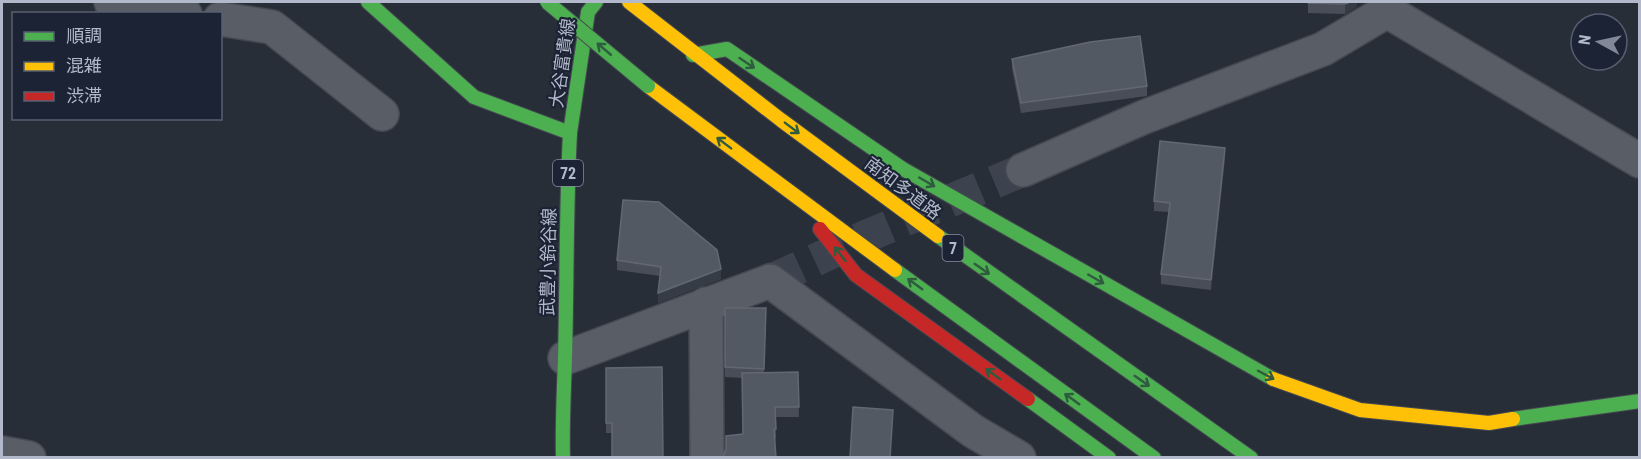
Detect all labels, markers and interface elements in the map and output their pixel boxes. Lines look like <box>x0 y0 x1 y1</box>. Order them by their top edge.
legend <box>12 12 222 120</box>
north arrow <box>1569 12 1629 72</box>
street label: 大谷富貴線 <box>545 17 579 109</box>
text: 順調 <box>66 25 102 46</box>
text: N <box>1575 34 1595 46</box>
one-way arrow <box>596 43 612 56</box>
text: 混雑 <box>66 55 102 76</box>
one-way arrow <box>738 57 755 69</box>
text: 渋滞 <box>66 85 102 106</box>
one-way arrow <box>783 122 799 134</box>
one-way arrow <box>716 137 732 150</box>
street label: 南知多道路 <box>861 153 945 223</box>
road number: 72 <box>553 160 583 186</box>
one-way arrow <box>918 176 935 188</box>
street label: 武豊小鈴谷線 <box>537 208 559 316</box>
road number: 7 <box>942 235 964 261</box>
one-way arrow <box>834 247 847 263</box>
one-way arrow <box>974 263 990 275</box>
one-way arrow <box>1088 273 1105 285</box>
one-way arrow <box>907 278 923 290</box>
one-way arrow <box>986 368 1002 380</box>
one-way arrow <box>1257 369 1274 381</box>
one-way arrow <box>1133 375 1150 387</box>
one-way arrow <box>1065 392 1081 405</box>

